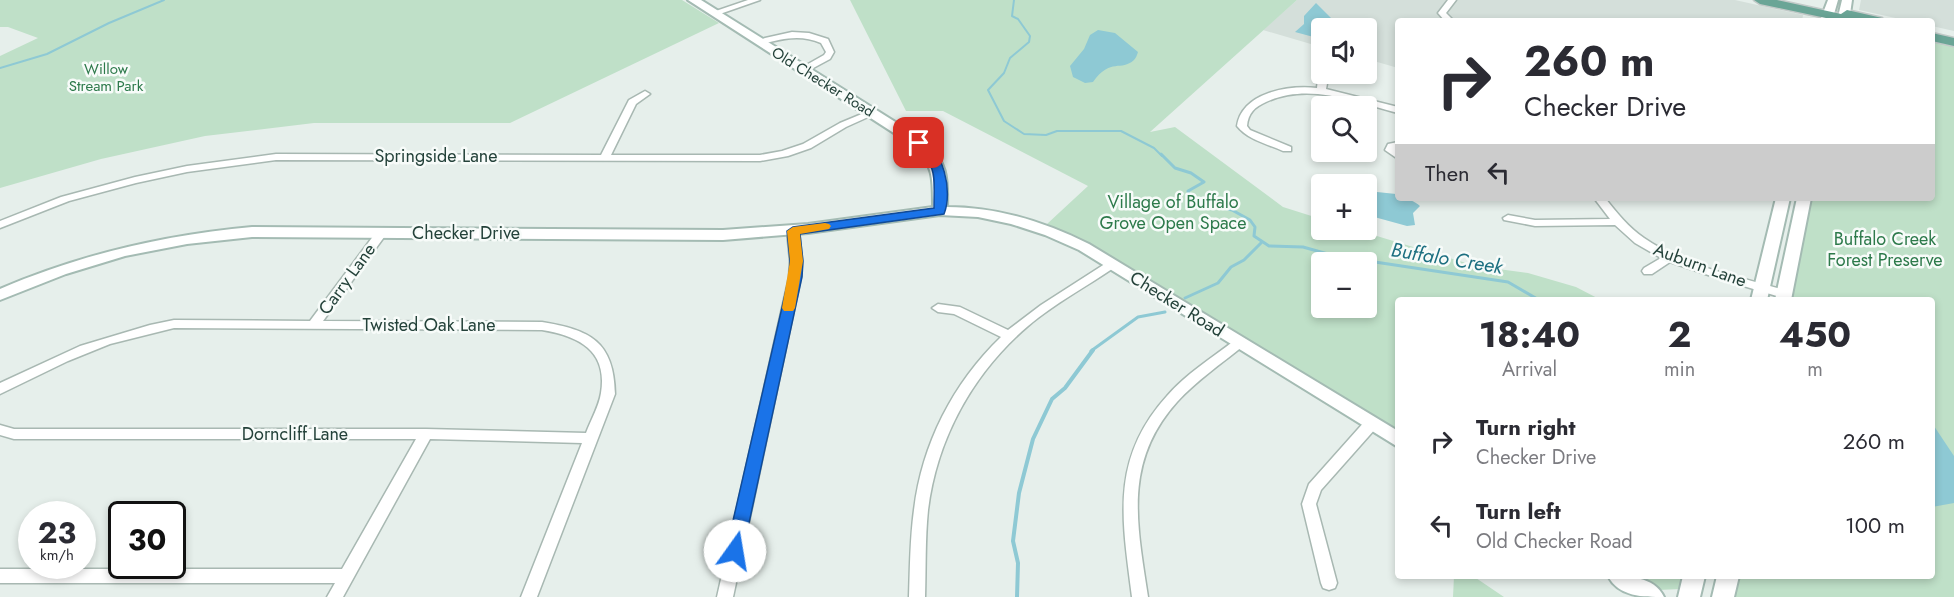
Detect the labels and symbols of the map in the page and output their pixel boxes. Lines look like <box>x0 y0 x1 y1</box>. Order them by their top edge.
street label: Old Checker Road <box>767 42 879 122</box>
park label: Willow Stream Park <box>69 58 144 97</box>
pin <box>893 117 944 168</box>
street label: Springside Lane <box>374 143 498 169</box>
park label: Village of Buffalo Grove Open Space <box>1100 189 1247 236</box>
street label: Checker Drive <box>412 220 520 246</box>
park label: Buffalo Creek Forest Preserve <box>1827 226 1943 273</box>
water label: Buffalo Creek <box>1389 235 1506 282</box>
street label: Auburn Lane <box>1650 236 1750 294</box>
street label: Carry Lane <box>312 238 382 320</box>
street label: Checker Road <box>1125 265 1229 343</box>
street label: Twisted Oak Lane <box>363 312 495 338</box>
street label: Dorncliff Lane <box>242 421 348 447</box>
speed limit sign: 30 <box>108 501 186 579</box>
position arrow <box>703 519 767 583</box>

